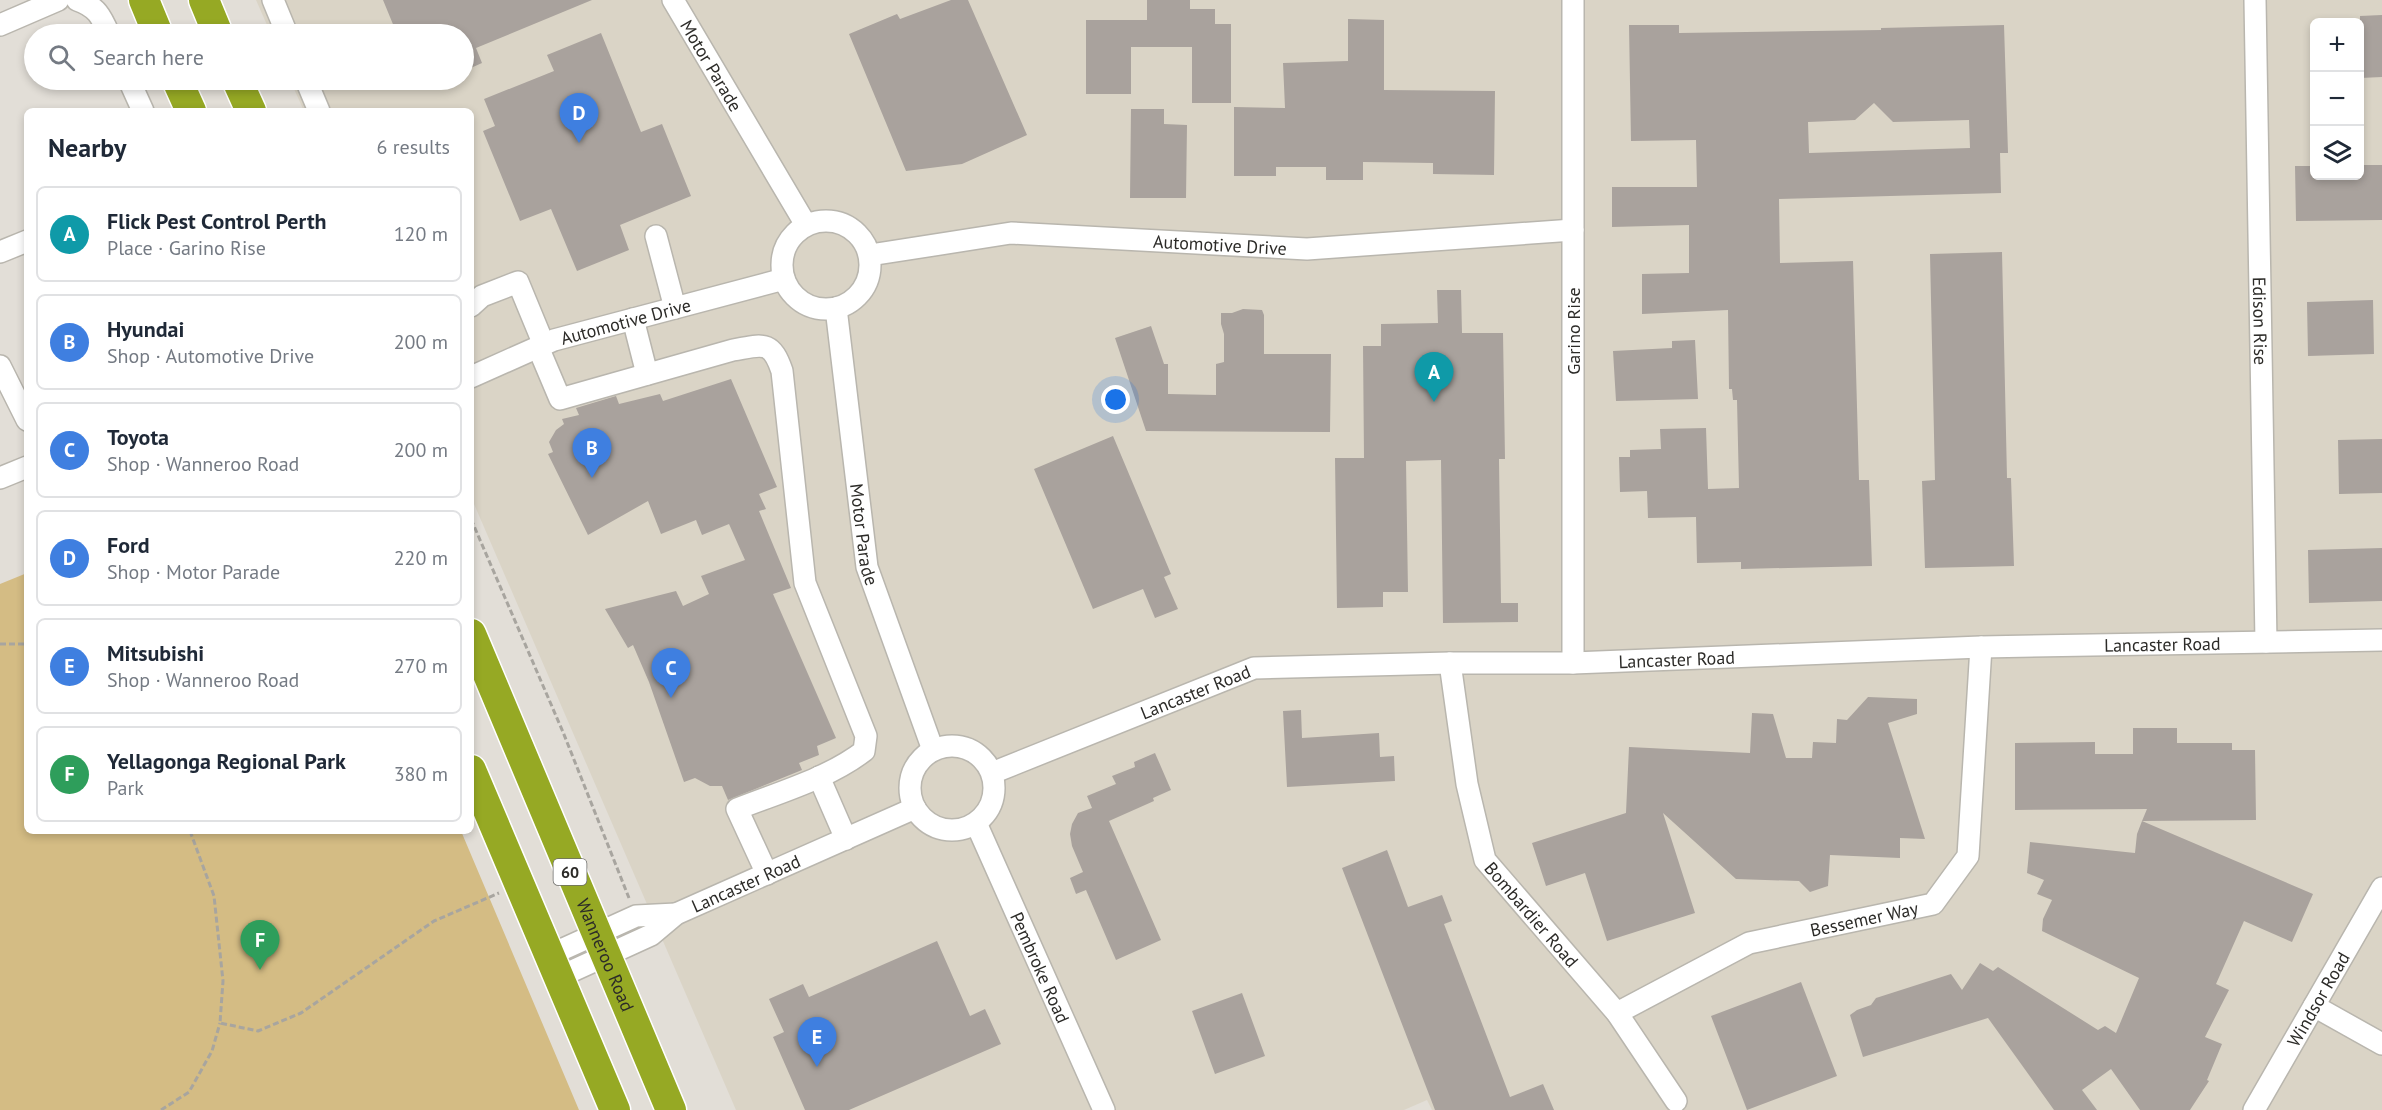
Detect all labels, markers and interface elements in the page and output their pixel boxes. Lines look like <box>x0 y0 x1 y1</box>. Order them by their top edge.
street label: Motor Parade <box>676 15 748 115</box>
map controls <box>2310 18 2364 180</box>
button: + <box>2310 18 2364 72</box>
search box <box>24 24 474 90</box>
icon: search <box>45 41 78 74</box>
text: Search here <box>93 43 204 71</box>
button: − <box>2310 72 2364 126</box>
pin: D <box>560 94 598 143</box>
button: layers <box>2310 126 2364 180</box>
text: Nearby <box>48 131 126 164</box>
text: 6 results <box>377 134 450 160</box>
text: Flick Pest Control Perth <box>107 207 327 235</box>
text: A <box>63 221 76 247</box>
text: 120 m <box>394 221 448 247</box>
street label: Automotive Drive <box>1153 229 1287 259</box>
text: Place · Garino Rise <box>107 235 266 261</box>
street label: Edison Rise <box>2248 277 2273 365</box>
street label: Garino Rise <box>1562 287 1585 375</box>
street label: Automotive Drive <box>558 293 693 349</box>
text: Hyundai <box>107 315 184 343</box>
text: B <box>64 329 75 355</box>
text: 200 m <box>394 329 448 355</box>
text: Shop · Automotive Drive <box>107 343 314 369</box>
pin: A <box>1414 352 1454 402</box>
your location <box>1101 385 1130 414</box>
text: Toyota <box>107 423 169 451</box>
pin: B <box>572 428 612 478</box>
text: C <box>64 437 75 463</box>
text: 200 m <box>394 437 448 463</box>
text: Shop · Wanneroo Road <box>107 451 299 477</box>
street label: Motor Parade <box>846 482 884 588</box>
text: Ford <box>107 531 150 559</box>
text: D <box>63 545 76 571</box>
text: 220 m <box>394 545 448 571</box>
text: Shop · Motor Parade <box>107 559 280 585</box>
street label: Lancaster Road <box>2104 631 2221 656</box>
text: Mitsubishi <box>107 639 204 667</box>
street label: Lancaster Road <box>1618 645 1735 673</box>
pin: C <box>652 648 690 698</box>
text: E <box>64 653 75 679</box>
text: 270 m <box>394 653 448 679</box>
street label: Lancaster Road <box>1137 659 1254 724</box>
text: Shop · Wanneroo Road <box>107 667 299 693</box>
text: Yellagonga Regional Park <box>107 747 346 775</box>
text: F <box>64 761 75 787</box>
text: 380 m <box>394 761 448 787</box>
text: Park <box>107 775 144 801</box>
street label: Lancaster Road <box>688 849 804 917</box>
street label: Bombardier Road <box>1480 857 1584 972</box>
road number: 60 <box>554 859 586 885</box>
street label: Wanneroo Road <box>572 895 640 1015</box>
street label: Bessemer Way <box>1808 896 1921 941</box>
street label: Pembroke Road <box>1006 908 1075 1026</box>
pin: F <box>240 920 280 970</box>
street label: Windsor Road <box>2282 948 2354 1051</box>
pin: E <box>798 1018 836 1067</box>

